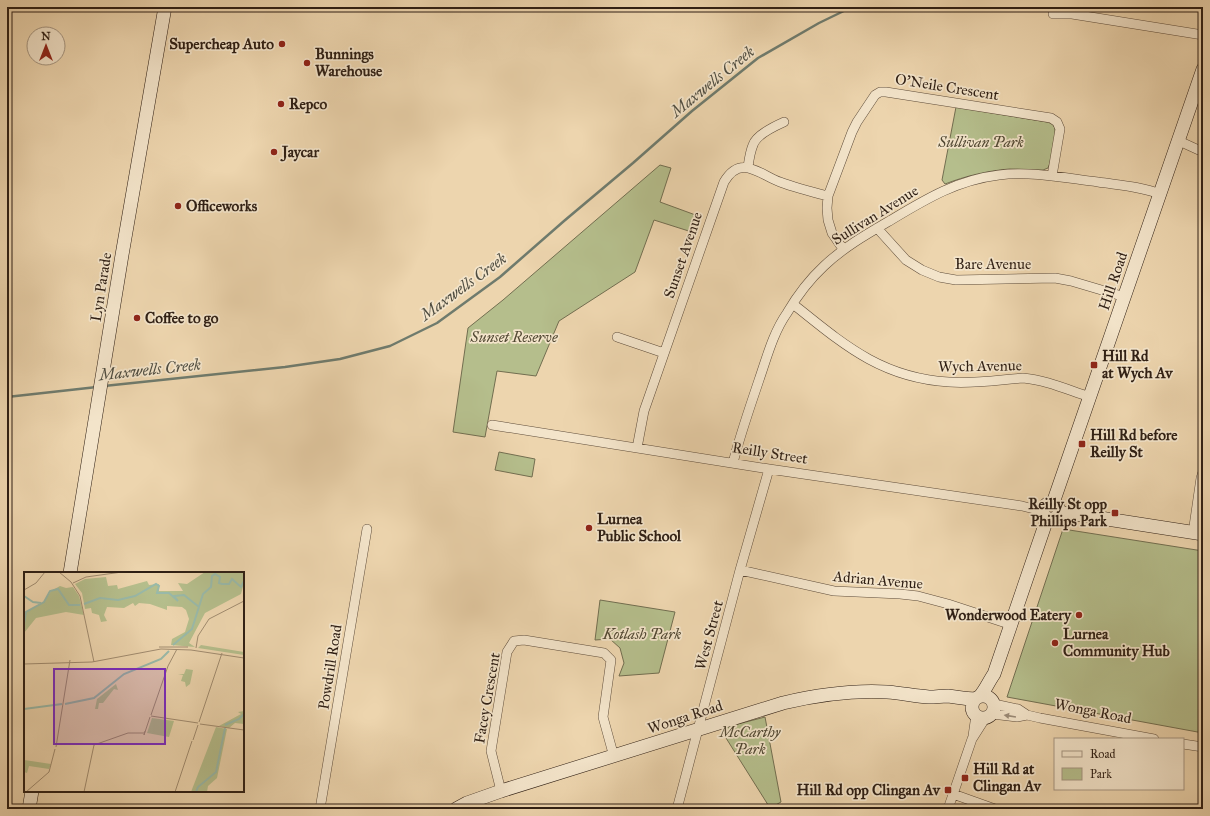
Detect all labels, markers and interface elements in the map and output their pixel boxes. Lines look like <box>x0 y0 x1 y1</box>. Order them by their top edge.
north arrow <box>26 26 66 66</box>
text: N <box>41 30 51 43</box>
place label: Supercheap Auto <box>169 35 274 54</box>
marker: Supercheap Auto <box>277 39 287 49</box>
water label: Maxwells Creek <box>665 42 758 122</box>
place label: Bunnings Warehouse <box>315 45 383 80</box>
marker: Bunnings Warehouse <box>302 58 312 68</box>
street label: O'Neile Crescent <box>894 70 1001 104</box>
place label: Repco <box>289 95 328 114</box>
marker: Repco <box>276 99 286 109</box>
park label: Sullivan Park <box>937 133 1024 151</box>
place label: Jaycar <box>280 143 319 162</box>
marker: Jaycar <box>269 147 279 157</box>
street label: Sullivan Avenue <box>828 181 922 249</box>
place label: Officeworks <box>186 197 258 215</box>
marker: Officeworks <box>173 201 183 211</box>
street label: Sunset Avenue <box>660 210 706 300</box>
water label: Maxwells Creek <box>415 249 510 325</box>
street label: Hill Road <box>1095 249 1131 312</box>
street label: Lyn Parade <box>87 251 115 323</box>
street label: Bare Avenue <box>955 255 1031 273</box>
place label: Coffee to go <box>145 309 219 328</box>
marker: Coffee to go <box>132 313 142 323</box>
park label: Sunset Reserve <box>470 328 558 346</box>
place label: Hill Rd at Wych Av <box>1102 347 1173 383</box>
water label: Maxwells Creek <box>96 355 202 384</box>
street label: Wych Avenue <box>938 356 1022 376</box>
marker: Hill Rd at Wych Av <box>1089 360 1099 370</box>
place label: Hill Rd before Reilly St <box>1090 426 1178 462</box>
street label: Reilly Street <box>731 438 810 468</box>
marker: Hill Rd before Reilly St <box>1077 439 1087 449</box>
place label: Reilly St opp Phillips Park <box>1028 495 1108 531</box>
marker: Reilly St opp Phillips Park <box>1110 508 1120 518</box>
place label: Lurnea Public School <box>597 510 682 545</box>
marker: Lurnea Public School <box>584 523 594 533</box>
street label: Adrian Avenue <box>831 567 924 593</box>
inset map <box>24 572 244 792</box>
street label: West Street <box>691 598 727 672</box>
place label: Wonderwood Eatery <box>945 606 1072 625</box>
marker: Wonderwood Eatery <box>1074 610 1084 620</box>
street label: Powdrill Road <box>314 623 346 711</box>
park label: Kotlash Park <box>602 625 681 643</box>
place label: Lurnea Community Hub <box>1063 625 1170 661</box>
marker: Lurnea Community Hub <box>1050 638 1060 648</box>
street label: Facey Crescent <box>470 650 504 745</box>
street label: Wonga Road <box>1053 695 1133 727</box>
street label: Wonga Road <box>645 696 725 738</box>
one-way arrow <box>1004 713 1016 719</box>
park label: McCarthy Park <box>718 723 782 758</box>
legend <box>1054 738 1184 790</box>
text: Road <box>1090 747 1116 761</box>
place label: Hill Rd at Clingan Av <box>973 760 1042 796</box>
text: Park <box>1090 767 1112 781</box>
marker: Hill Rd at Clingan Av <box>960 773 970 783</box>
place label: Hill Rd opp Clingan Av <box>796 781 941 800</box>
marker: Hill Rd opp Clingan Av <box>943 785 953 795</box>

